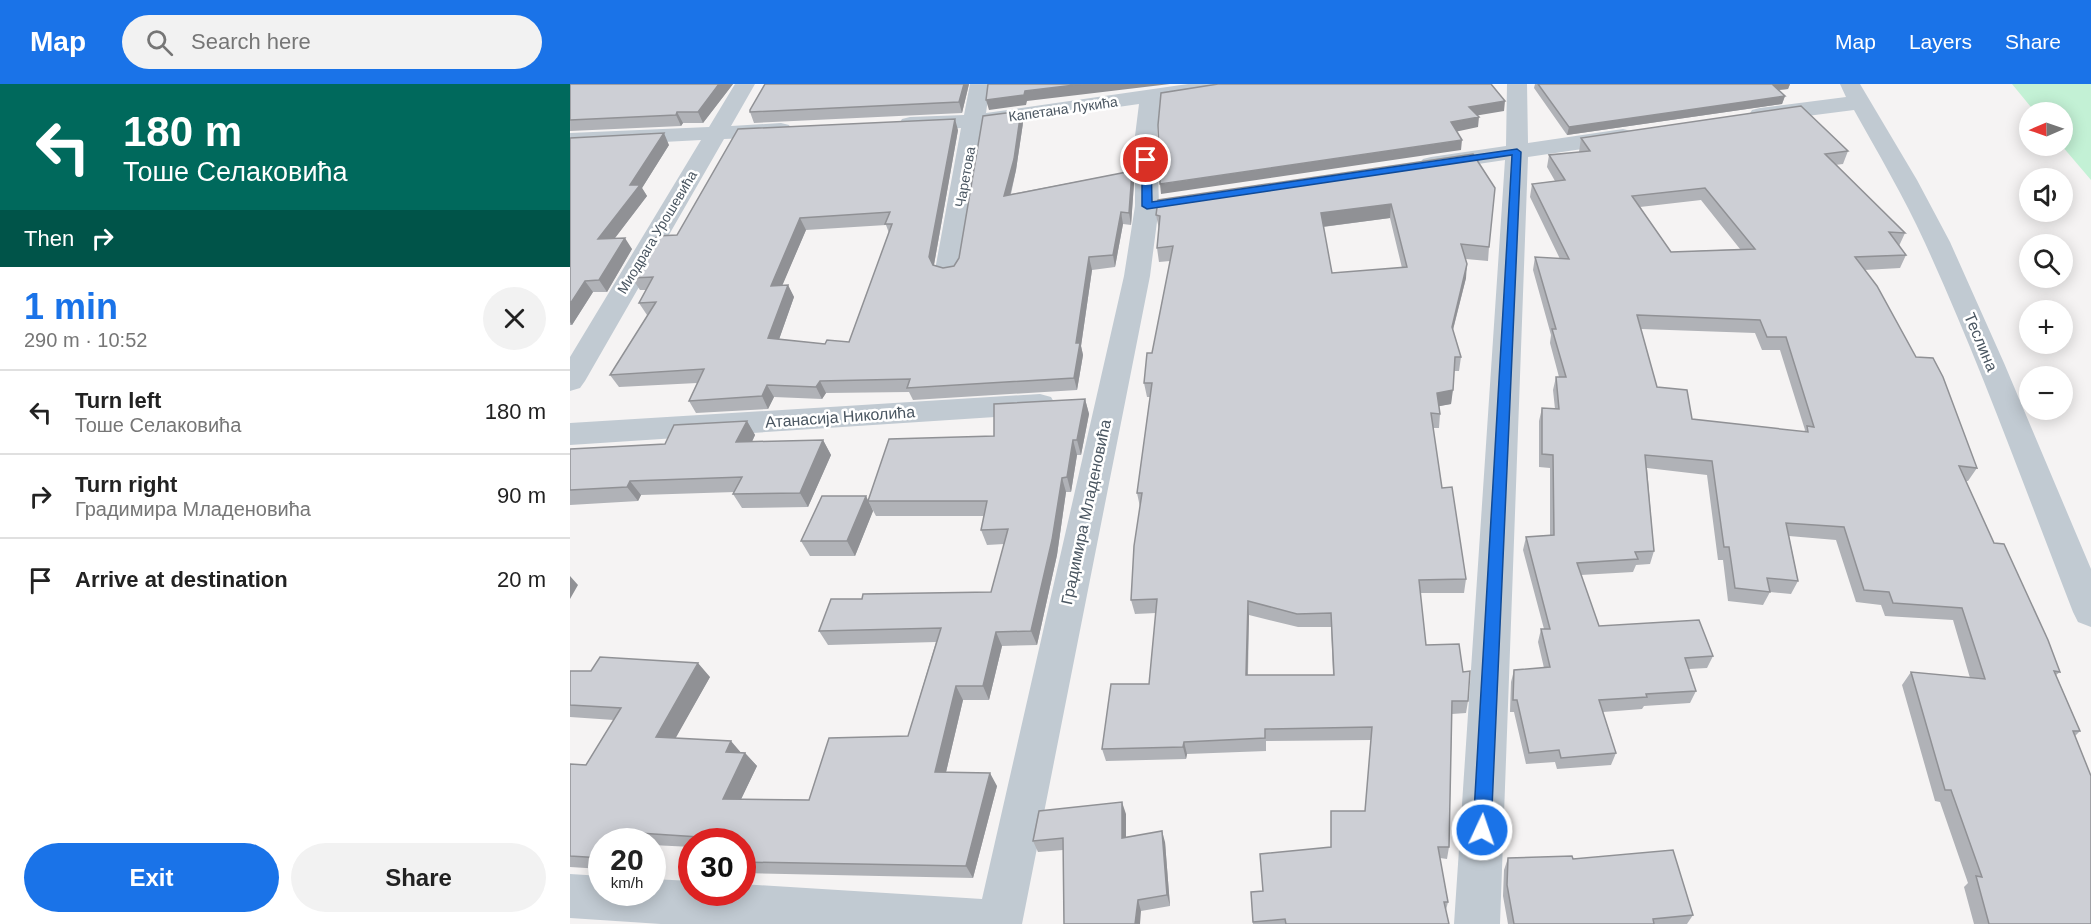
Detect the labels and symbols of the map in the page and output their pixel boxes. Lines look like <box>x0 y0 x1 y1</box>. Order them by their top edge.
street label: Капетана Лукића <box>1007 93 1119 125</box>
north arrow <box>2019 102 2073 156</box>
pin <box>1120 134 1171 185</box>
street label: Чаретова <box>952 145 978 209</box>
street label: Миодрага Урошевића <box>614 167 700 296</box>
street label: Теслина <box>1961 310 2001 374</box>
street label: Атанасија Николића <box>764 403 916 431</box>
street label: Градимира Младеновића <box>1058 418 1114 606</box>
position arrow <box>1450 798 1514 862</box>
speed limit sign: 30 <box>678 828 756 906</box>

